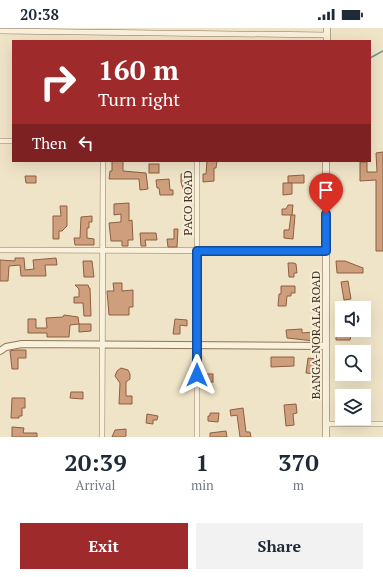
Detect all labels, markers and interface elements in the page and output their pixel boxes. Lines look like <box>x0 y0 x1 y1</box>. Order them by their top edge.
text: 20:38 <box>20 4 59 24</box>
text: 160 m <box>98 51 179 88</box>
icon: right <box>32 56 84 108</box>
text: Turn right <box>98 87 180 111</box>
icon: left <box>75 132 97 154</box>
text: Then <box>32 133 67 153</box>
street label: PACO ROAD <box>180 170 195 236</box>
pin <box>309 173 343 214</box>
icon: arrive <box>315 179 337 201</box>
street label: BANGA-NORALA ROAD <box>308 271 323 399</box>
map controls <box>335 301 371 425</box>
button: sound <box>335 301 371 337</box>
button: search <box>335 345 371 381</box>
position arrow <box>176 354 218 396</box>
button: layers <box>335 389 371 425</box>
text: 20:39 <box>64 446 127 478</box>
text: 1 <box>196 446 209 478</box>
text: 370 <box>278 446 319 478</box>
text: Arrival <box>76 476 115 494</box>
text: min <box>191 476 214 494</box>
text: m <box>293 476 304 494</box>
button: Exit <box>20 523 188 569</box>
button: Share <box>196 523 363 569</box>

